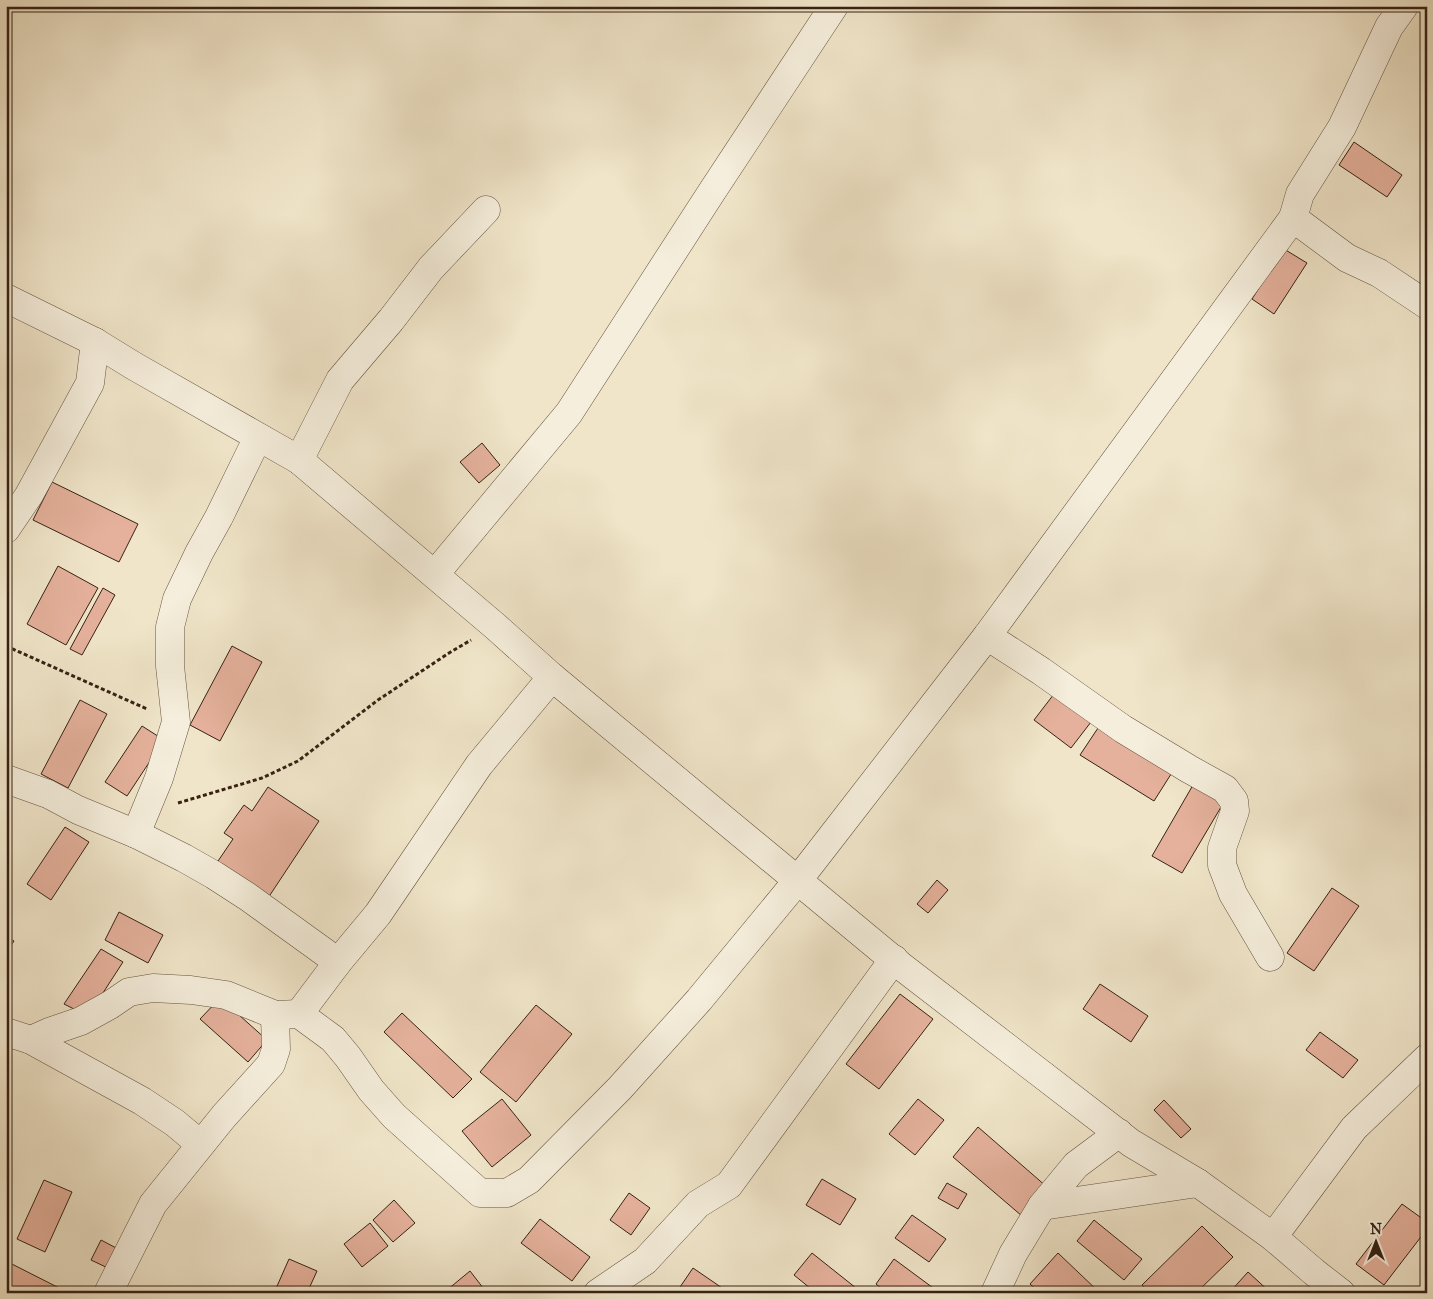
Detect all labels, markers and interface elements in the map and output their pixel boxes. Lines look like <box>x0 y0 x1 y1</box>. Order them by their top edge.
north arrow <box>1350 1216 1400 1266</box>
text: N <box>1370 1221 1382 1238</box>

